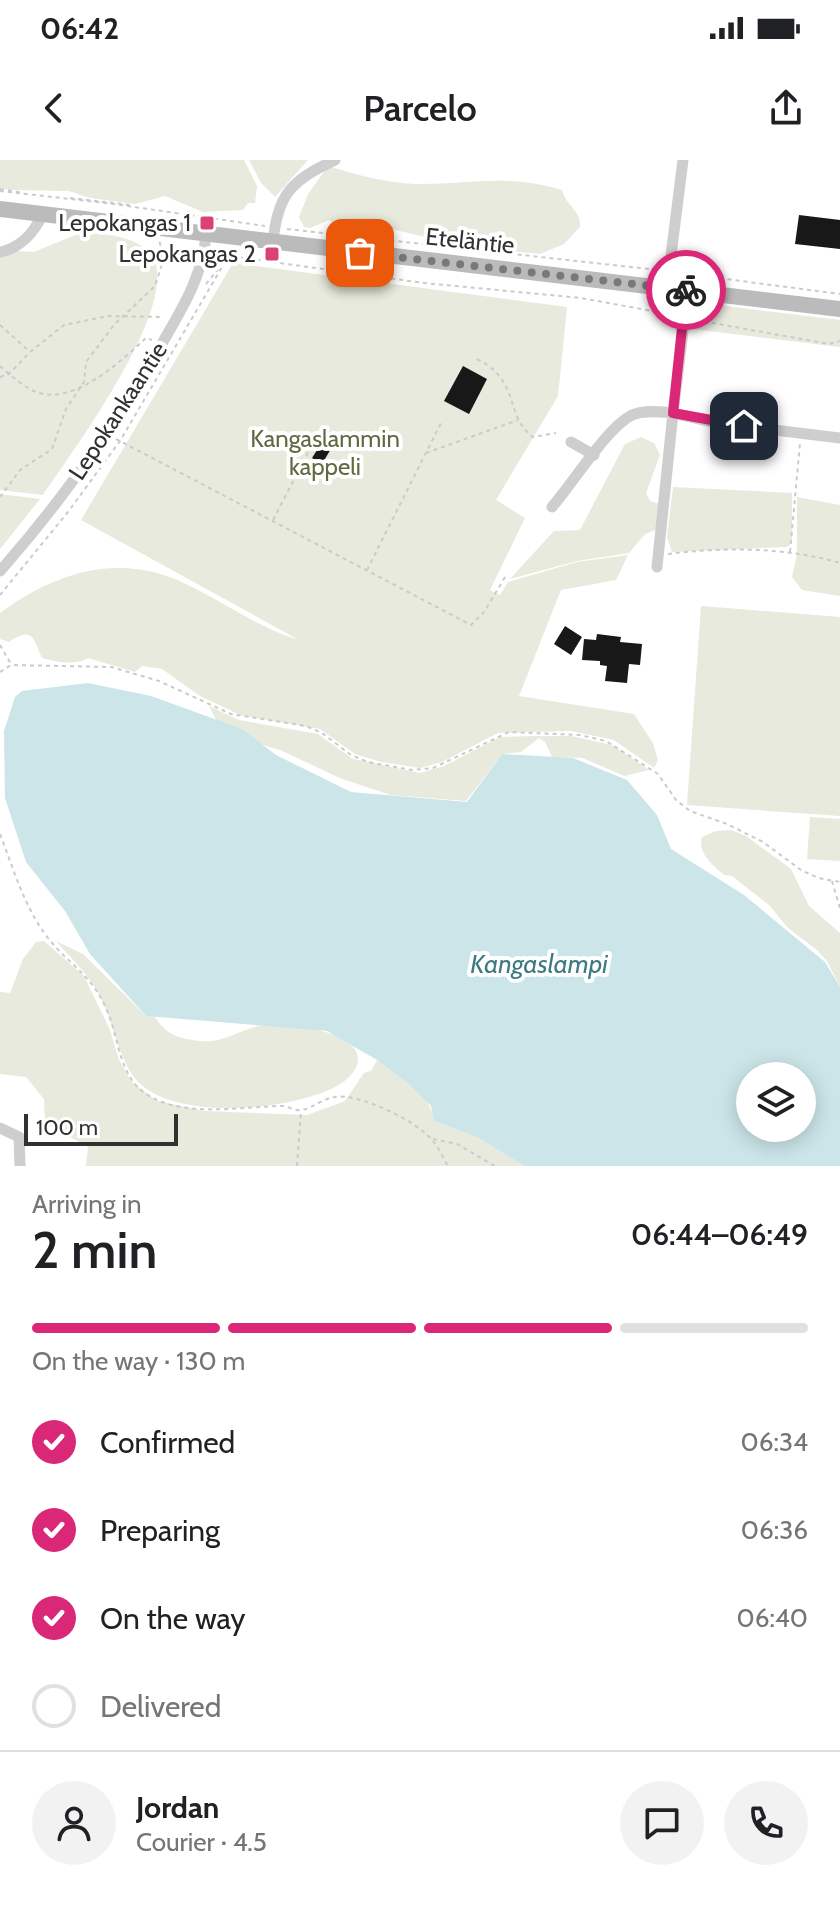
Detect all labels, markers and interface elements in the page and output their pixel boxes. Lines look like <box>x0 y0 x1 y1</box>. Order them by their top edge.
text: 06:42 <box>40 10 119 47</box>
icon: back <box>32 86 76 130</box>
text: Parcelo <box>363 86 477 130</box>
icon: share <box>764 86 808 130</box>
place label: Lepokangas 1 <box>58 208 191 237</box>
marker: Lepokangas 1 <box>198 214 216 232</box>
pin <box>326 219 394 287</box>
street label: Eteläntie <box>424 221 516 260</box>
icon: bag <box>338 231 382 275</box>
place label: Lepokangas 2 <box>118 239 256 268</box>
marker: Lepokangas 2 <box>263 245 281 263</box>
courier <box>646 250 726 330</box>
icon: bike <box>664 268 708 312</box>
street label: Lepokankaantie <box>62 336 173 485</box>
pin <box>710 392 778 460</box>
icon: home <box>722 404 766 448</box>
park label: Kangaslammin kappeli <box>250 424 400 481</box>
water label: Kangaslampi <box>470 948 608 980</box>
map controls <box>736 1062 816 1142</box>
button: layers <box>736 1062 816 1142</box>
scale bar <box>24 1110 178 1146</box>
text: 100 m <box>36 1114 98 1141</box>
text: Arriving in <box>32 1188 142 1220</box>
text: 06:44–06:49 <box>631 1216 808 1253</box>
text: 2 min <box>32 1218 157 1281</box>
text: On the way · 130 m <box>32 1345 245 1377</box>
icon: check <box>32 1420 76 1464</box>
text: Confirmed <box>100 1424 235 1461</box>
text: 06:34 <box>741 1426 808 1458</box>
icon: check <box>32 1508 76 1552</box>
text: Preparing <box>100 1512 220 1549</box>
text: 06:36 <box>741 1514 808 1546</box>
icon: check <box>32 1596 76 1640</box>
text: On the way <box>100 1600 245 1637</box>
text: 06:40 <box>736 1602 808 1634</box>
text: Delivered <box>100 1688 221 1725</box>
button: person <box>32 1781 116 1865</box>
button: chat <box>620 1781 704 1865</box>
button: phone <box>724 1781 808 1865</box>
text: Jordan <box>136 1789 219 1826</box>
text: Courier · 4.5 <box>136 1826 267 1858</box>

